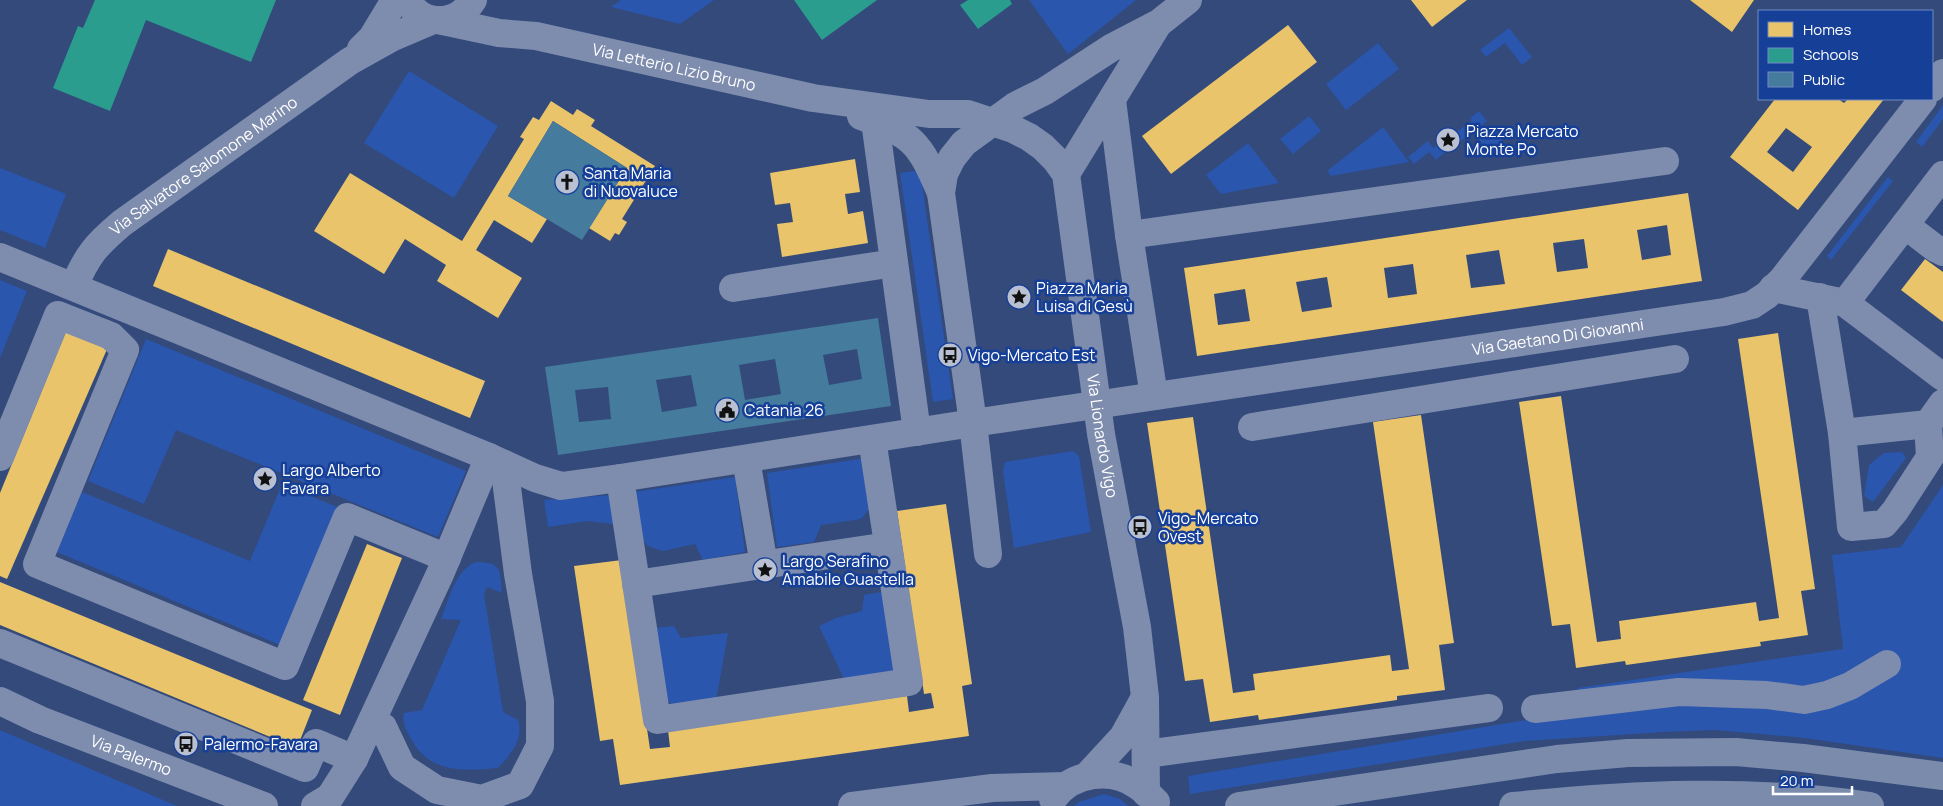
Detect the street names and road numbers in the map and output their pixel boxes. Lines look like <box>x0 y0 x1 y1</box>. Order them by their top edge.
street label: Via Letterio Lizio Bruno <box>590 38 758 96</box>
street label: Via Salvatore Salomone Marino <box>105 91 302 240</box>
street label: Via Gaetano Di Giovanni <box>1470 313 1645 360</box>
street label: Via Lionardo Vigo <box>1082 373 1124 499</box>
street label: Via Palermo <box>87 729 175 781</box>

